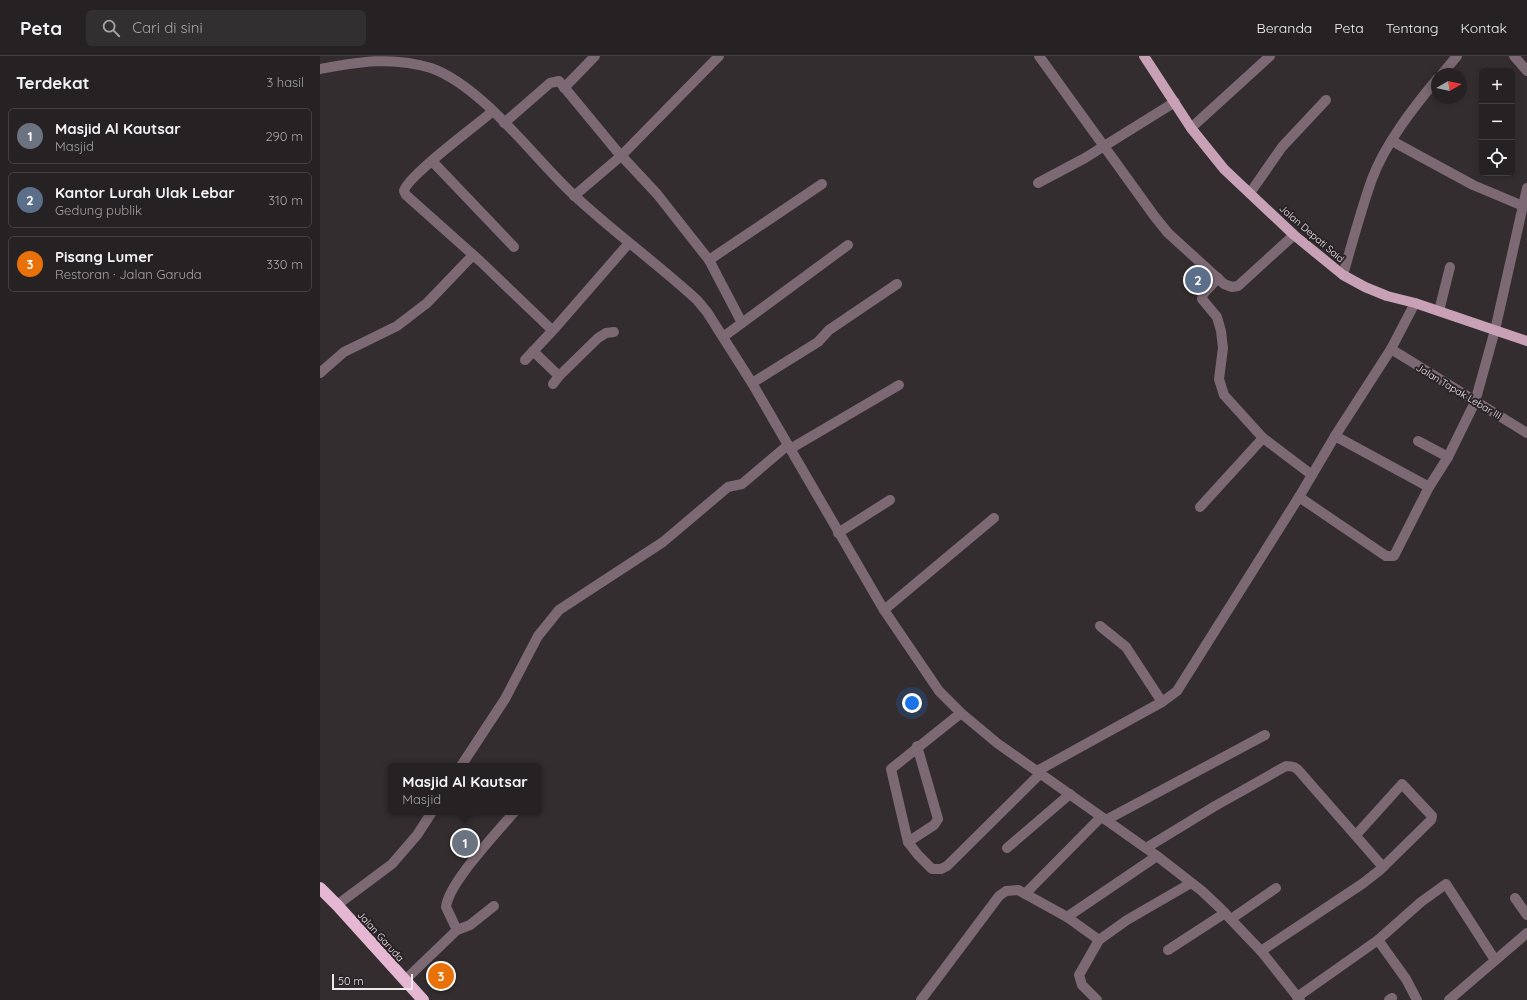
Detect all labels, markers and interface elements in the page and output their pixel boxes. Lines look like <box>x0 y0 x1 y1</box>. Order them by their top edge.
search box <box>86 10 366 46</box>
text: Peta <box>20 16 62 40</box>
icon: search <box>100 17 122 39</box>
text: Cari di sini <box>132 18 203 37</box>
text: Beranda <box>1257 19 1312 37</box>
text: Peta <box>1334 19 1364 37</box>
text: Tentang <box>1386 19 1439 37</box>
text: Kontak <box>1461 19 1507 37</box>
north arrow <box>1431 68 1467 104</box>
map controls <box>1479 68 1515 176</box>
button: + <box>1479 68 1515 104</box>
text: Terdekat <box>16 72 90 93</box>
text: 3 hasil <box>267 74 304 90</box>
button: − <box>1479 104 1515 140</box>
text: Masjid Al Kautsar <box>55 119 181 138</box>
text: 1 <box>27 128 33 144</box>
text: 290 m <box>265 128 303 144</box>
text: Masjid <box>55 138 94 154</box>
button: locate <box>1479 140 1515 176</box>
text: Kantor Lurah Ulak Lebar <box>55 183 235 202</box>
text: 2 <box>26 192 34 208</box>
text: 310 m <box>268 192 303 208</box>
text: Gedung publik <box>55 202 142 218</box>
street label: Jalan Depati Said <box>1277 202 1347 265</box>
text: Pisang Lumer <box>55 247 154 266</box>
text: 3 <box>27 256 33 272</box>
text: 330 m <box>266 256 303 272</box>
pin: 2 <box>1185 265 1211 295</box>
text: Restoran · Jalan Garuda <box>55 266 202 282</box>
street label: Jalan Tapak Lebar III <box>1414 361 1504 422</box>
your location <box>902 693 922 713</box>
popup <box>388 763 542 815</box>
text: Masjid Al Kautsar <box>402 772 528 791</box>
text: Masjid <box>402 791 441 807</box>
pin: 1 <box>452 828 478 858</box>
street label: Jalan Garuda <box>355 908 407 964</box>
pin: 3 <box>428 961 454 991</box>
scale bar <box>332 972 413 991</box>
text: 50 m <box>338 974 364 988</box>

